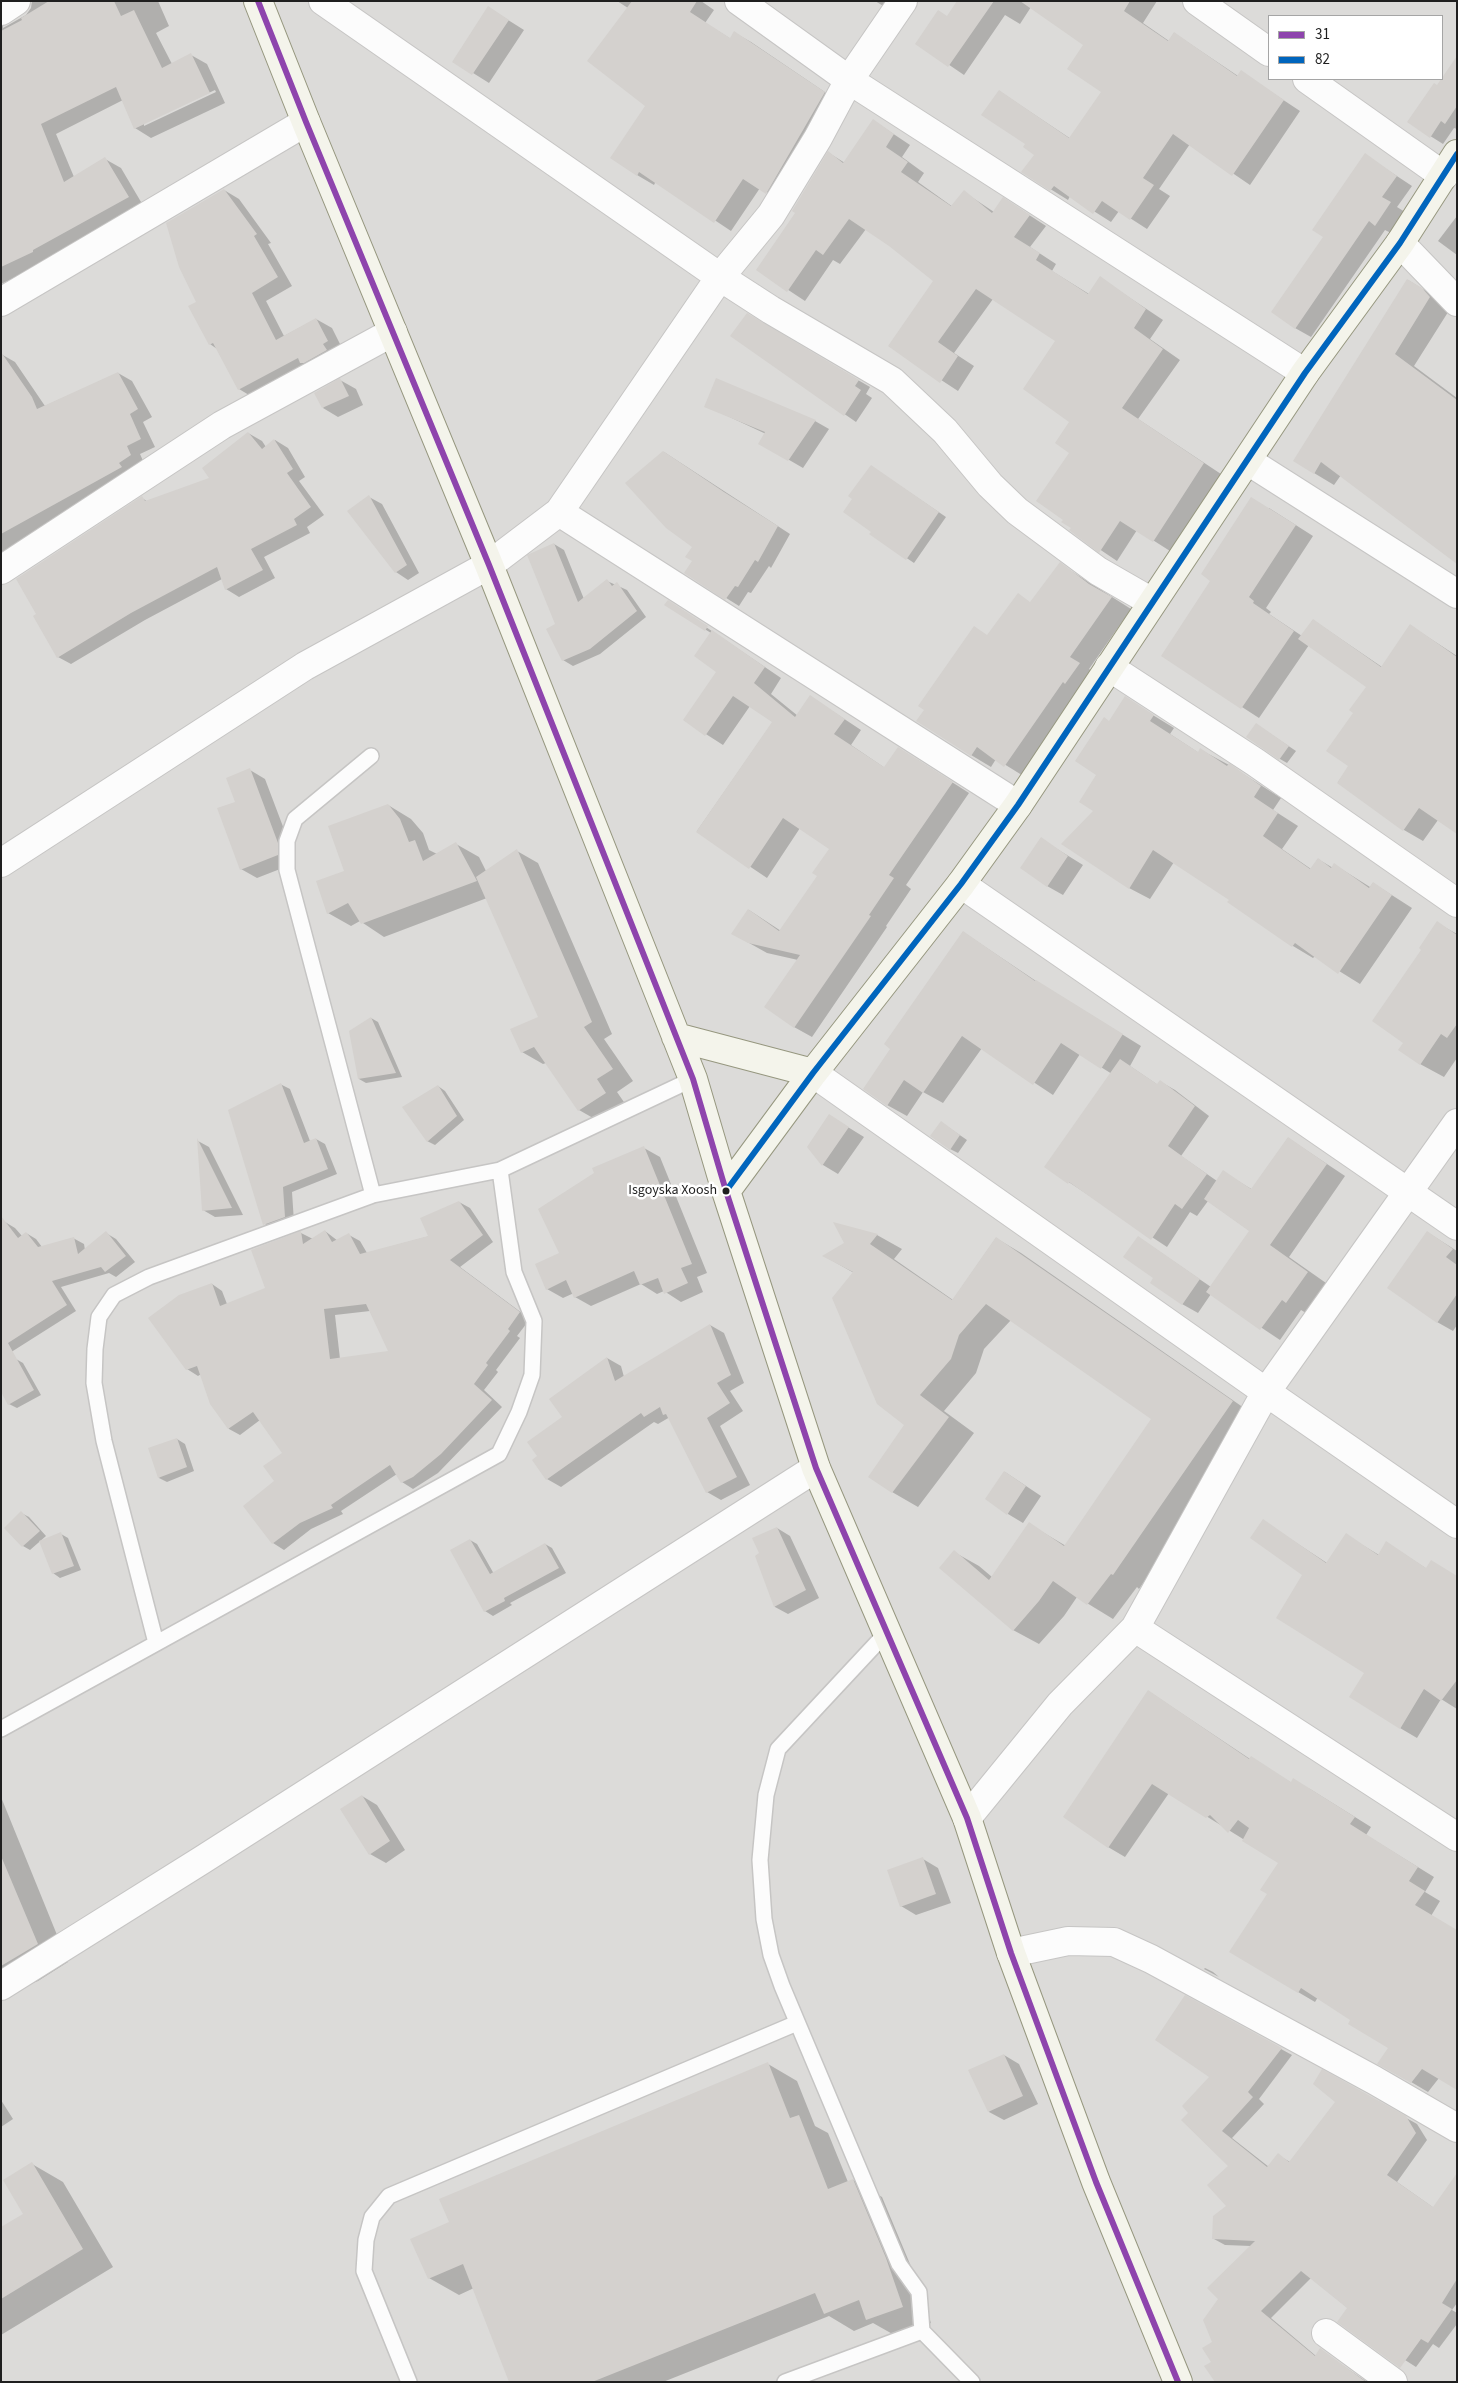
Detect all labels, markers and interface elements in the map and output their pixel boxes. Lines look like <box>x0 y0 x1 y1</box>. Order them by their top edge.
legend <box>1268 15 1443 80</box>
text: 31 <box>1315 24 1330 45</box>
text: 82 <box>1315 49 1330 70</box>
place label: Isgoyska Xoosh <box>628 1183 717 1199</box>
marker: Isgoyska Xoosh <box>721 1186 731 1196</box>

